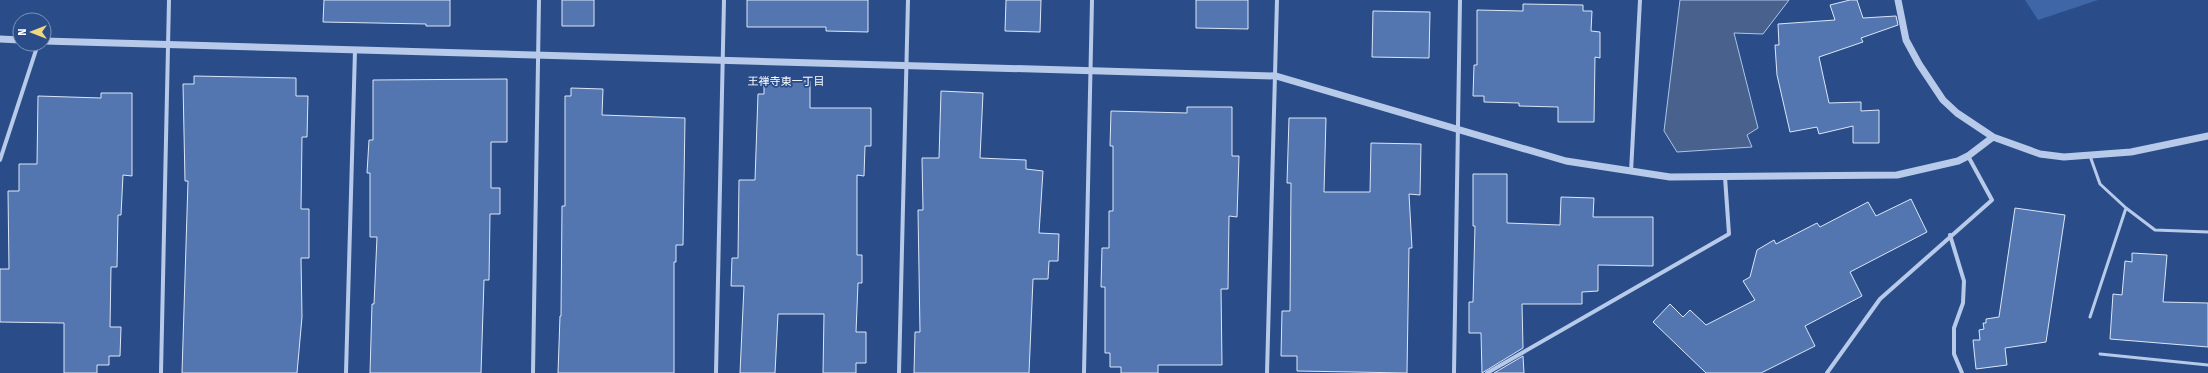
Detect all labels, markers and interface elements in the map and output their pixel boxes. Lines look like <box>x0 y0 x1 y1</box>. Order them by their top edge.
north arrow <box>12 12 52 52</box>
text: N <box>16 28 29 36</box>
district label: 王禅寺東一丁目 <box>748 75 825 88</box>

